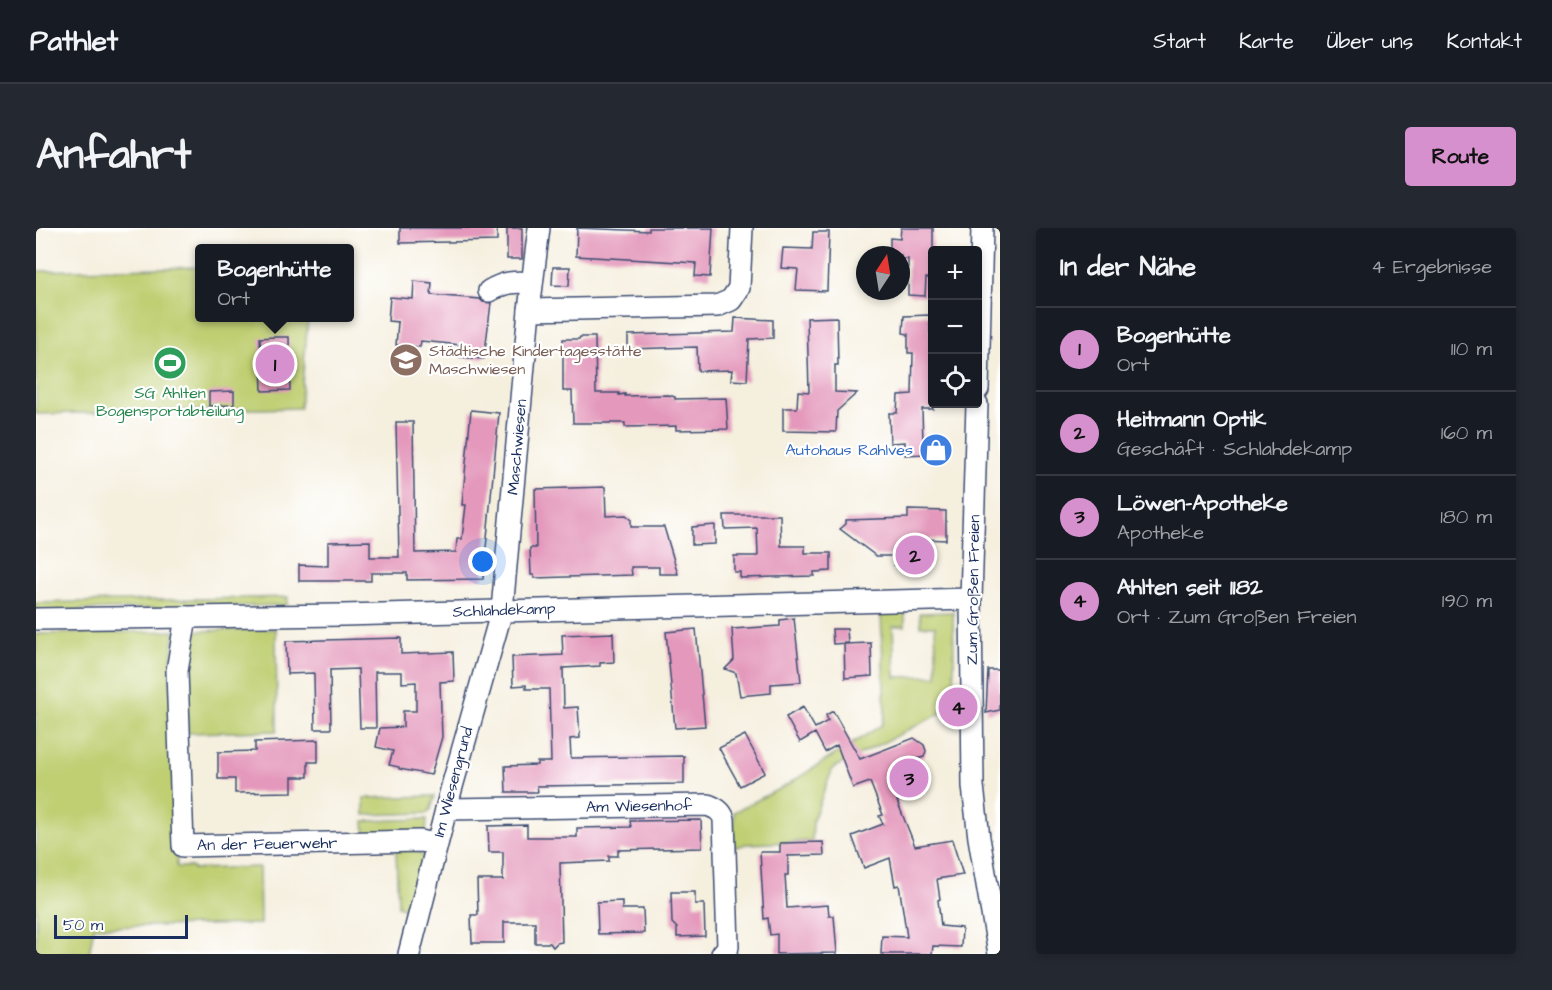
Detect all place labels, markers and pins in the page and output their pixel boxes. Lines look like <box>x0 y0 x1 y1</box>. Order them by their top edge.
place label: Städtische Kindertagesstätte Maschwiesen <box>429 340 642 380</box>
pin: 1 <box>256 342 294 386</box>
school or university icon: Städtische Kindertagesstätte Maschwiesen <box>388 342 424 378</box>
sports icon: SG Ahlten Bogensportabteilung <box>152 345 188 381</box>
place label: SG Ahlten Bogensportabteilung <box>96 382 244 423</box>
shop icon: Autohaus Rahlves <box>918 432 954 468</box>
place label: Autohaus Rahlves <box>786 439 913 461</box>
pin: 2 <box>896 532 934 578</box>
pin: 4 <box>938 684 978 730</box>
pin: 3 <box>890 756 928 800</box>

